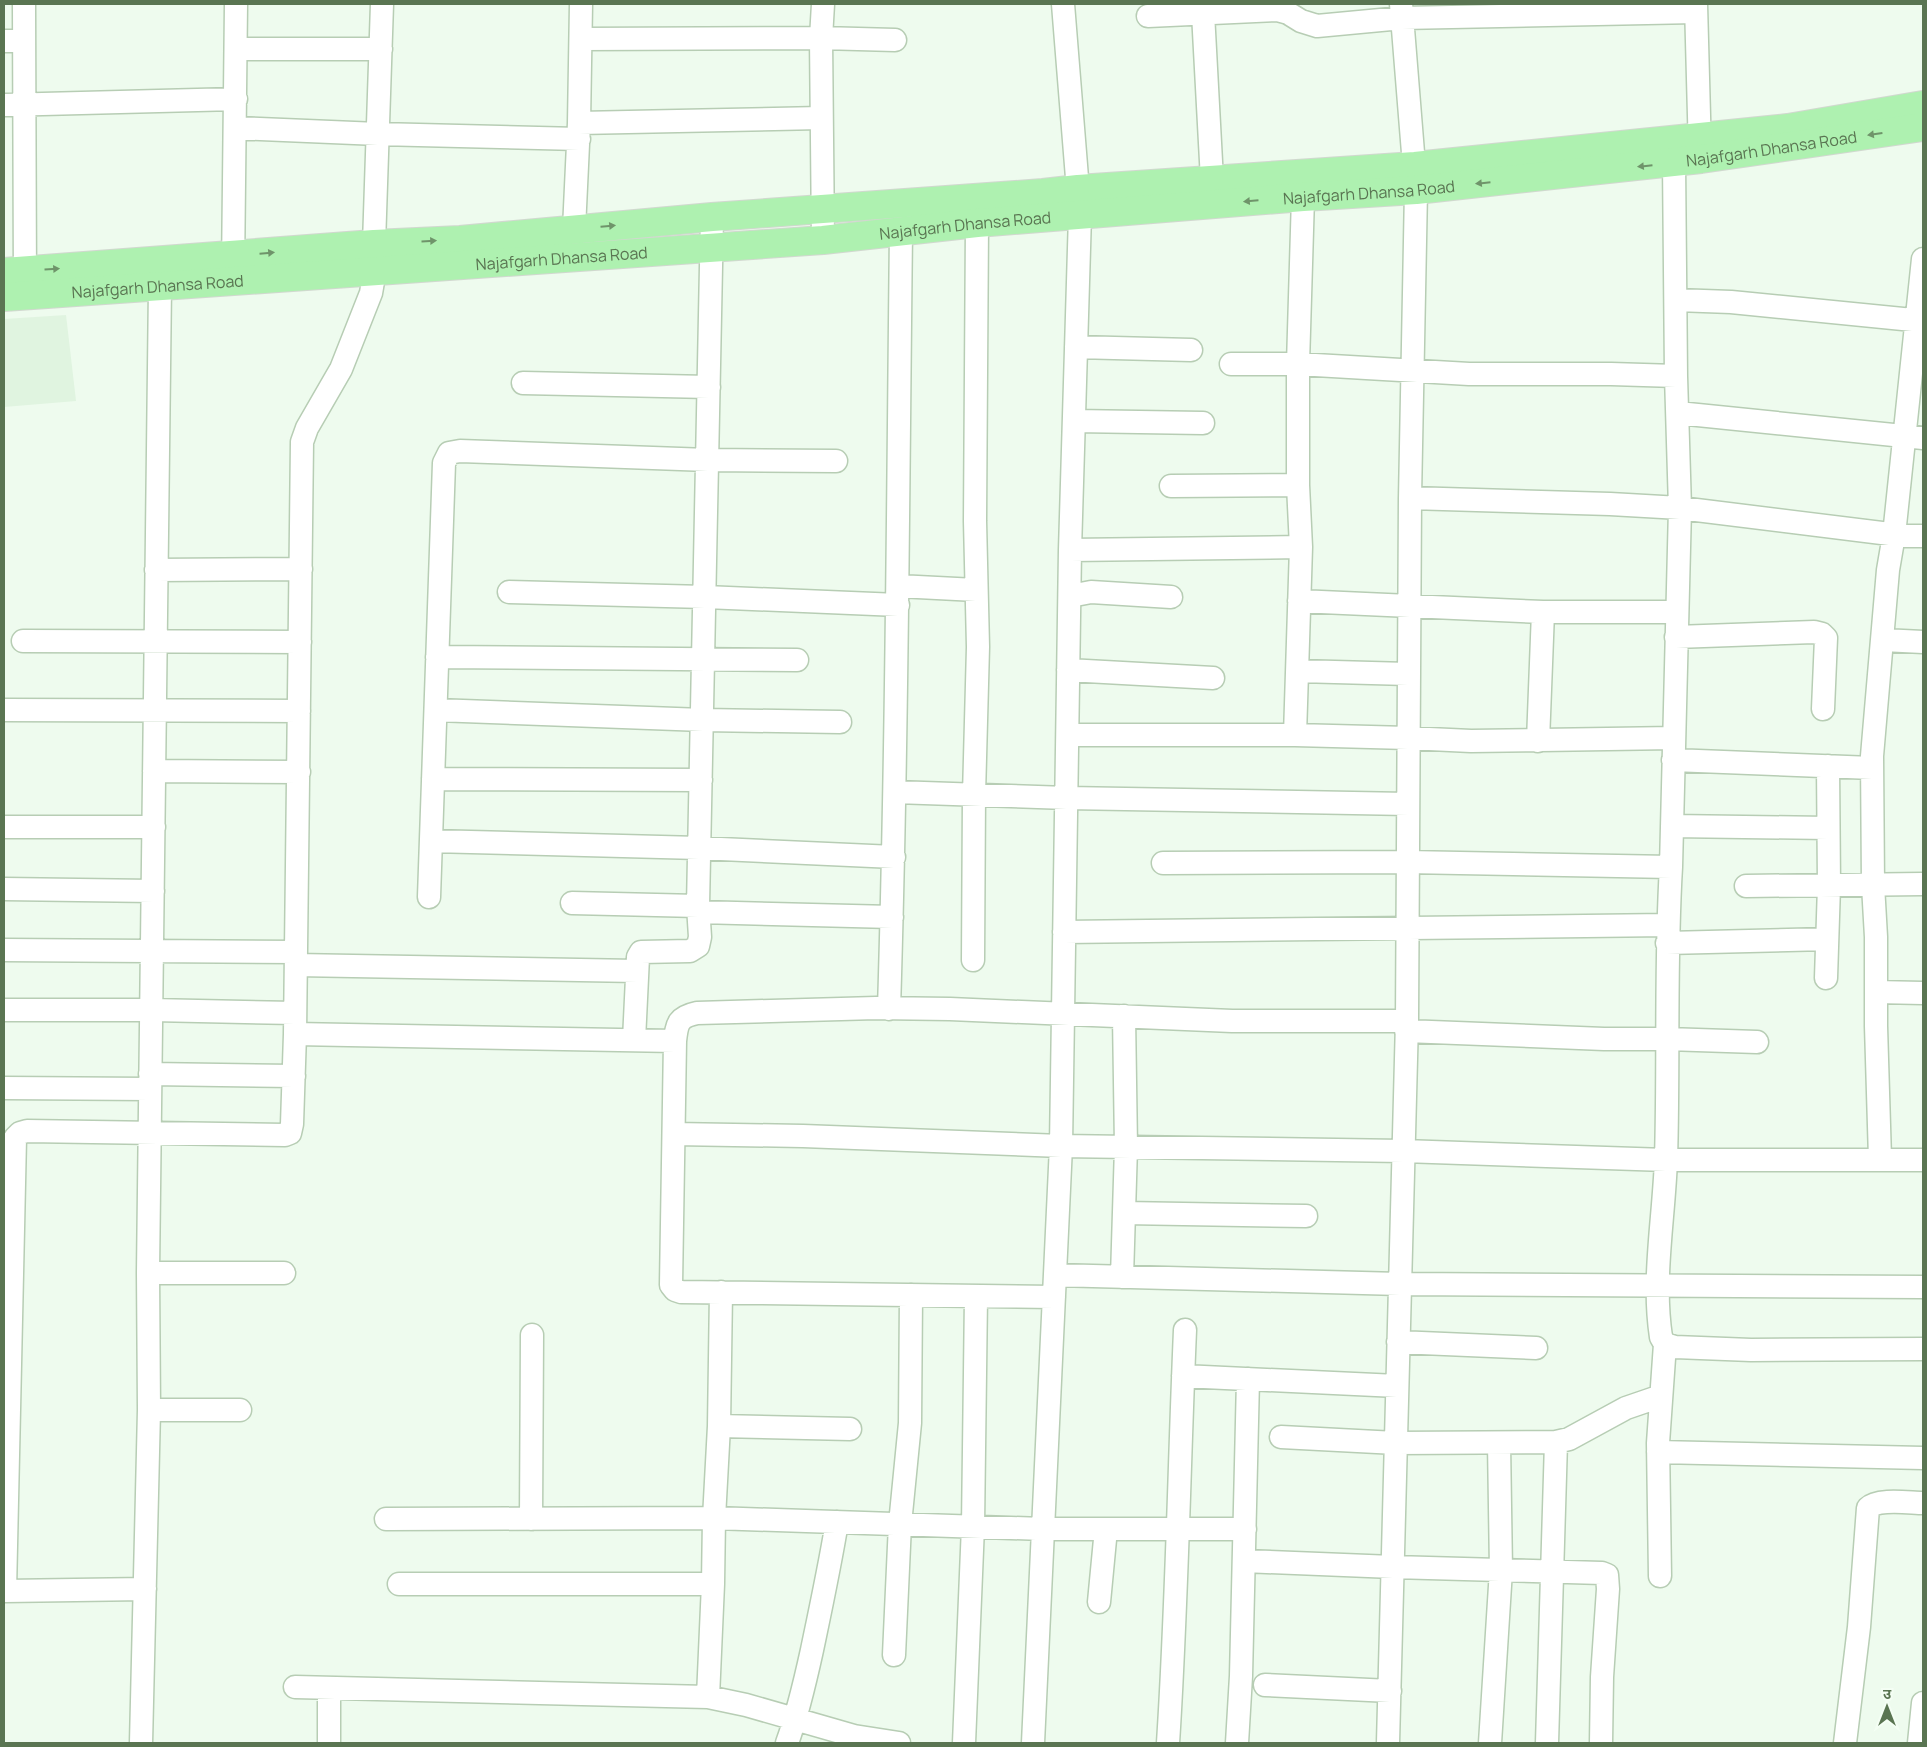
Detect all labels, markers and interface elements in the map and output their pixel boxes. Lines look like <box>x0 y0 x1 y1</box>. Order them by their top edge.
street label: Najafgarh Dhansa Road <box>1685 126 1858 172</box>
one-way arrow <box>1867 130 1883 138</box>
one-way arrow <box>1636 162 1652 170</box>
street label: Najafgarh Dhansa Road <box>1282 175 1456 210</box>
one-way arrow <box>1475 179 1491 187</box>
one-way arrow <box>1243 197 1259 205</box>
street label: Najafgarh Dhansa Road <box>878 206 1052 245</box>
one-way arrow <box>600 222 616 230</box>
one-way arrow <box>421 237 437 245</box>
street label: Najafgarh Dhansa Road <box>475 241 648 275</box>
one-way arrow <box>259 249 275 257</box>
one-way arrow <box>45 264 61 272</box>
street label: Najafgarh Dhansa Road <box>71 269 244 303</box>
north arrow <box>1862 1682 1912 1732</box>
text: उ <box>1883 1684 1892 1703</box>

